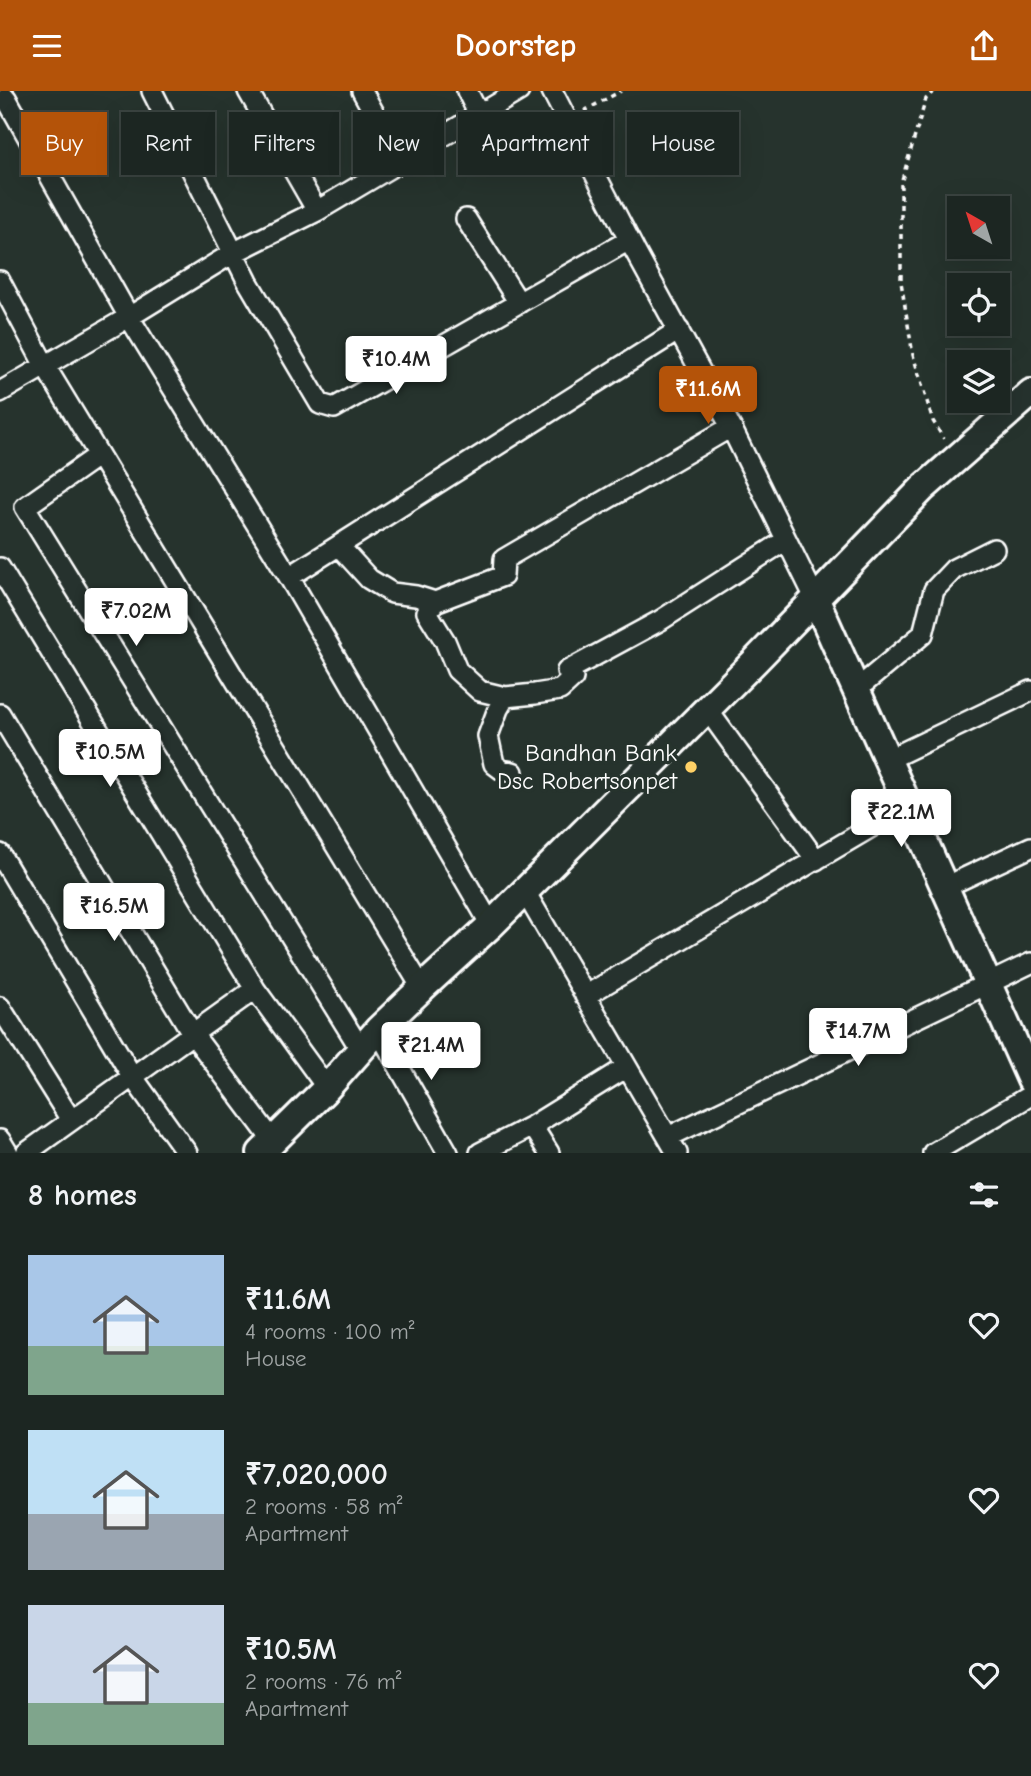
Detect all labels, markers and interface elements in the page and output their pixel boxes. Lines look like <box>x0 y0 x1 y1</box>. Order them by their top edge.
icon: menu <box>28 27 66 65</box>
text: Doorstep <box>455 27 576 64</box>
icon: share <box>965 27 1003 65</box>
chip: Buy <box>21 112 107 175</box>
chip: Rent <box>121 112 215 175</box>
chip: Filters <box>229 112 339 175</box>
chip: New <box>353 112 444 175</box>
chip: Apartment <box>458 112 613 175</box>
chip: House <box>627 112 739 175</box>
north arrow <box>947 196 1010 259</box>
map controls <box>947 196 1010 413</box>
button: locate <box>947 273 1010 336</box>
pin: ₹10.4M <box>339 337 453 396</box>
text: ₹10.4M <box>362 345 430 372</box>
button: layers <box>947 350 1010 413</box>
pin: ₹11.6M <box>651 367 765 426</box>
text: ₹11.6M <box>675 375 741 402</box>
pin: ₹7.02M <box>79 589 193 648</box>
text: ₹7.02M <box>101 597 171 624</box>
pin: ₹10.5M <box>53 729 167 789</box>
text: ₹10.5M <box>75 738 145 765</box>
place label: Bandhan Bank Dsc Robertsonpet <box>497 739 678 795</box>
marker: Bandhan Bank Dsc Robertsonpet <box>683 759 699 775</box>
pin: ₹22.1M <box>844 789 958 849</box>
text: ₹22.1M <box>867 798 935 825</box>
pin: ₹16.5M <box>57 883 171 943</box>
text: ₹16.5M <box>79 892 149 919</box>
pin: ₹14.7M <box>801 1009 915 1068</box>
text: ₹14.7M <box>825 1017 891 1044</box>
pin: ₹21.4M <box>374 1023 488 1082</box>
text: ₹21.4M <box>397 1031 465 1058</box>
icon: filters <box>965 1176 1003 1214</box>
text: 8 homes <box>28 1178 137 1213</box>
text: ₹11.6M <box>245 1282 331 1317</box>
icon: home <box>84 1283 168 1367</box>
icon: heart <box>965 1306 1003 1344</box>
text: 4 rooms · 100 m² <box>245 1318 414 1345</box>
text: House <box>245 1345 307 1372</box>
text: ₹7,020,000 <box>245 1457 388 1492</box>
icon: home <box>84 1458 168 1542</box>
icon: heart <box>965 1481 1003 1519</box>
text: 2 rooms · 58 m² <box>245 1493 403 1520</box>
text: Apartment <box>245 1520 348 1547</box>
text: ₹10.5M <box>245 1632 337 1667</box>
icon: home <box>84 1633 168 1717</box>
icon: heart <box>965 1656 1003 1694</box>
text: 2 rooms · 76 m² <box>245 1668 401 1695</box>
text: Apartment <box>245 1695 348 1722</box>

